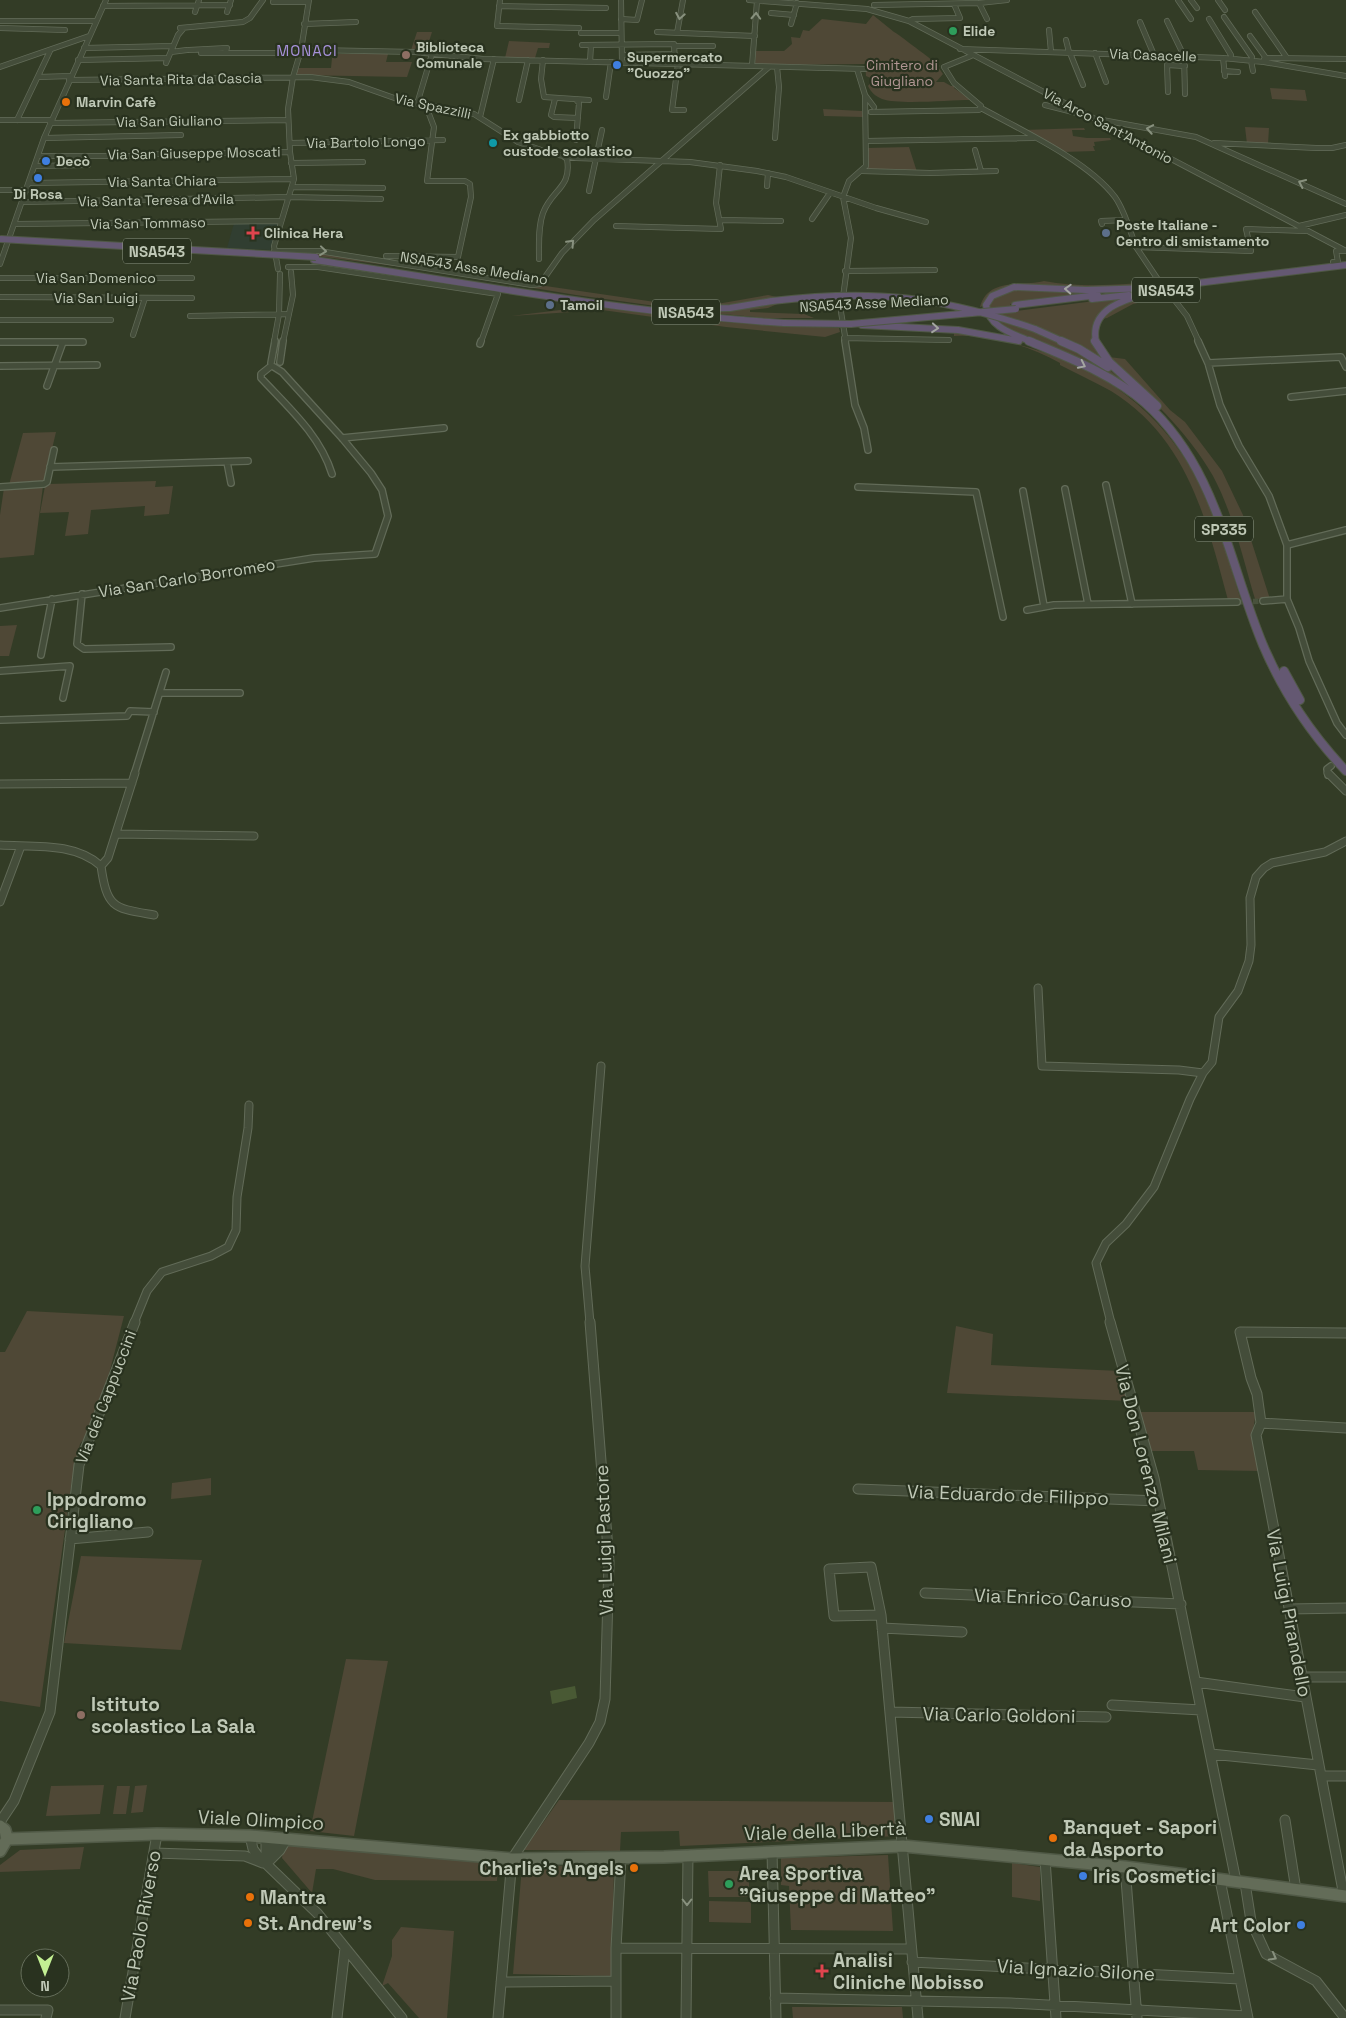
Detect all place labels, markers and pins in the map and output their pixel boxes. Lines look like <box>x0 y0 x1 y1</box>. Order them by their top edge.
place label: Elide <box>963 22 995 40</box>
marker: Elide <box>947 25 959 37</box>
place label: Biblioteca Comunale <box>416 38 484 72</box>
place label: Supermercato "Cuozzo" <box>627 48 722 82</box>
marker: Biblioteca Comunale <box>400 49 412 61</box>
marker: Supermercato "Cuozzo" <box>611 59 623 71</box>
place label: Marvin Cafè <box>76 93 156 111</box>
marker: Marvin Cafè <box>60 96 72 108</box>
place label: Ex gabbiotto custode scolastico <box>503 126 632 160</box>
marker: Ex gabbiotto custode scolastico <box>487 137 499 149</box>
place label: Decò <box>56 152 90 170</box>
marker: Decò <box>40 155 52 167</box>
marker: Di Rosa <box>32 172 44 184</box>
place label: Di Rosa <box>13 185 63 203</box>
place label: Poste Italiane - Centro di smistamento <box>1116 216 1269 250</box>
place label: Clinica Hera <box>264 224 343 242</box>
marker: Clinica Hera <box>246 226 260 240</box>
marker: Poste Italiane - Centro di smistamento <box>1100 227 1112 239</box>
place label: Tamoil <box>560 296 603 314</box>
marker: Tamoil <box>544 299 556 311</box>
place label: Ippodromo Cirigliano <box>47 1487 147 1534</box>
marker: Ippodromo Cirigliano <box>31 1504 43 1516</box>
place label: Istituto scolastico La Sala <box>91 1692 255 1739</box>
marker: Istituto scolastico La Sala <box>75 1709 87 1721</box>
place label: SNAI <box>939 1807 980 1832</box>
marker: SNAI <box>923 1813 935 1825</box>
place label: Banquet - Sapori da Asporto <box>1063 1815 1217 1862</box>
marker: Banquet - Sapori da Asporto <box>1047 1832 1059 1844</box>
place label: Charlie's Angels <box>479 1856 624 1881</box>
place label: Area Sportiva "Giuseppe di Matteo" <box>739 1861 936 1908</box>
marker: Charlie's Angels <box>628 1862 640 1874</box>
place label: Iris Cosmetici <box>1093 1864 1216 1889</box>
marker: Iris Cosmetici <box>1077 1870 1089 1882</box>
marker: Area Sportiva "Giuseppe di Matteo" <box>723 1878 735 1890</box>
place label: Mantra <box>260 1885 326 1910</box>
marker: Mantra <box>244 1891 256 1903</box>
place label: St. Andrew's <box>258 1911 372 1936</box>
place label: Art Color <box>1210 1913 1291 1938</box>
marker: St. Andrew's <box>242 1917 254 1929</box>
marker: Art Color <box>1295 1919 1307 1931</box>
place label: Analisi Cliniche Nobisso <box>833 1948 984 1995</box>
marker: Analisi Cliniche Nobisso <box>815 1964 829 1978</box>

